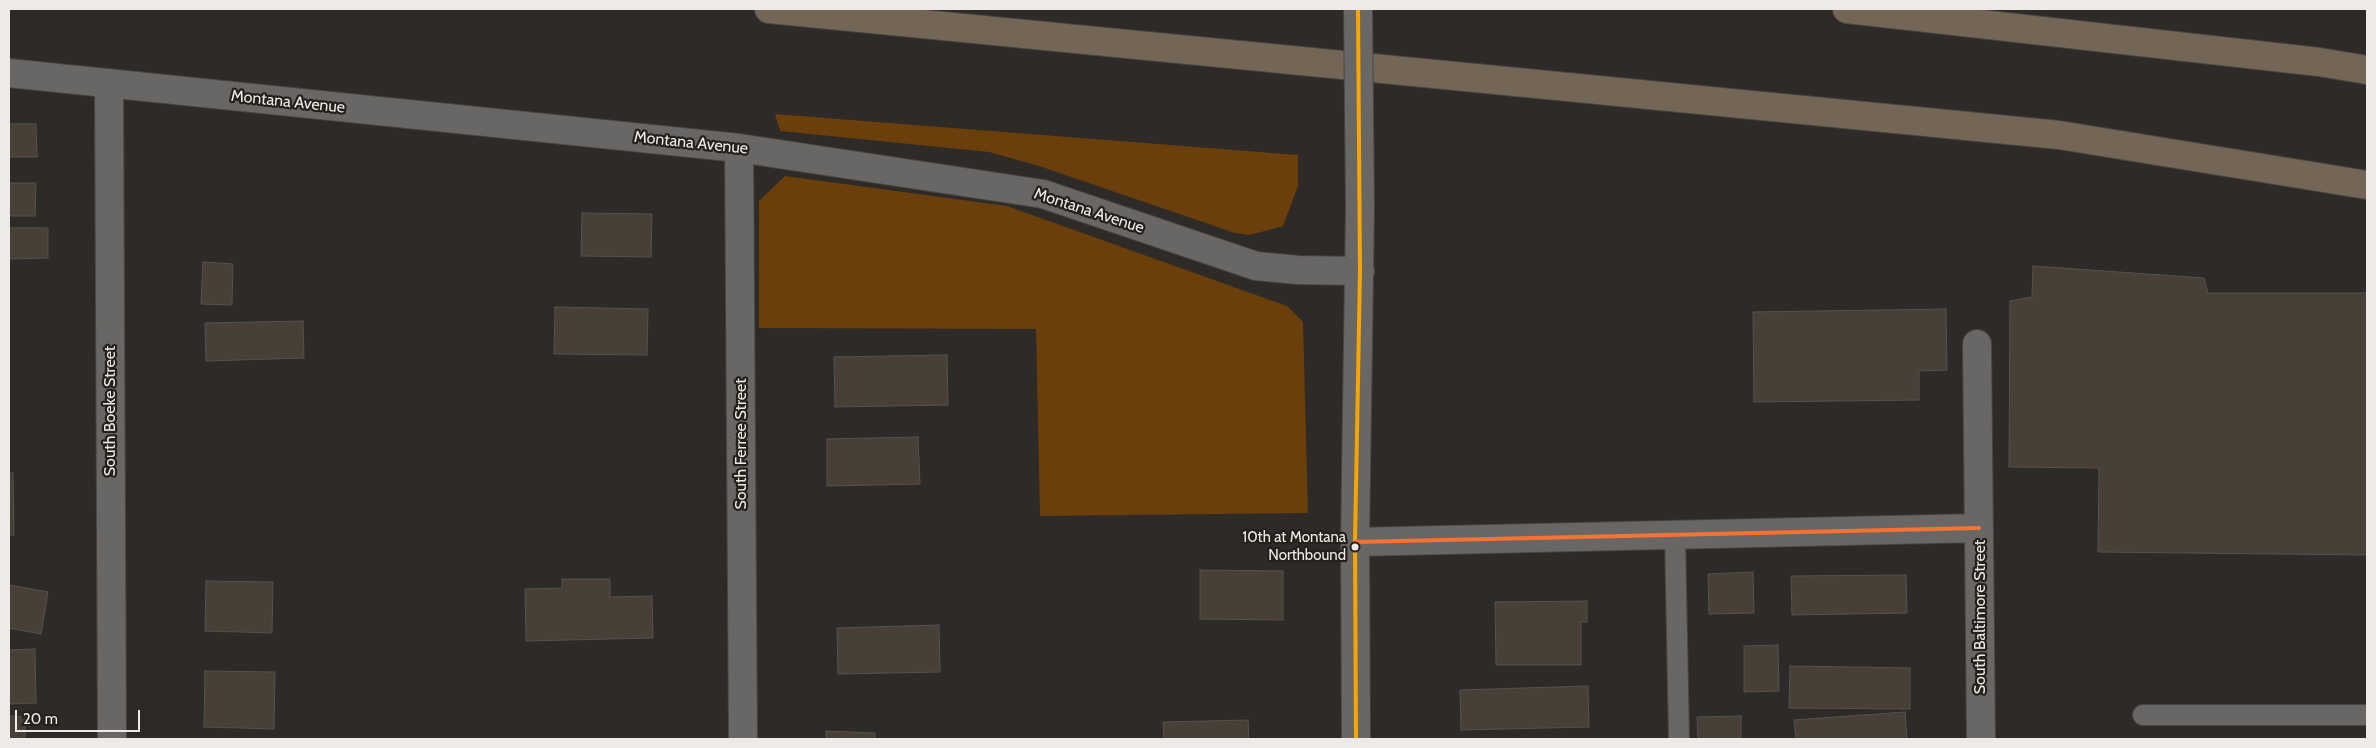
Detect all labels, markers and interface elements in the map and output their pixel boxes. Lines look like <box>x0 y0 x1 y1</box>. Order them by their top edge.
street label: Montana Avenue <box>230 86 346 118</box>
street label: Montana Avenue <box>633 127 749 159</box>
street label: Montana Avenue <box>1032 184 1146 238</box>
street label: South Boeke Street <box>100 346 120 476</box>
street label: South Ferree Street <box>731 378 751 510</box>
place label: 10th at Montana Northbound <box>1242 529 1346 564</box>
street label: South Baltimore Street <box>1970 540 1990 694</box>
marker: 10th at Montana Northbound <box>1350 542 1360 552</box>
scale bar <box>18 700 142 732</box>
text: 20 m <box>23 710 58 728</box>

